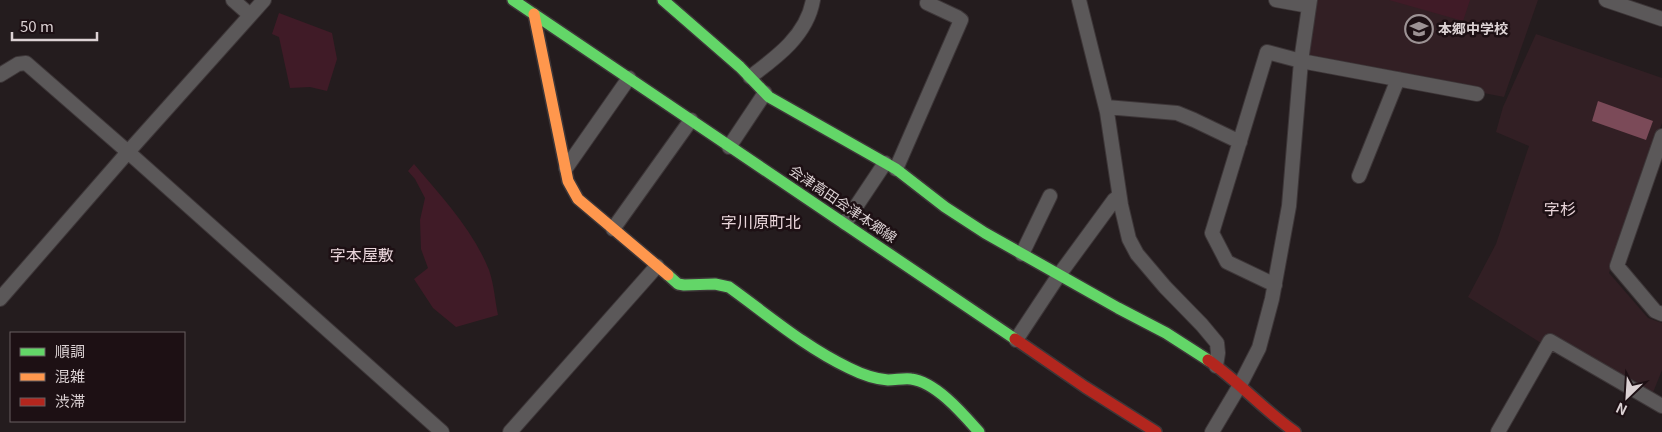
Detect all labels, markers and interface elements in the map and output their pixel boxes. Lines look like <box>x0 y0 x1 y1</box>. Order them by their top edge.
scale bar <box>12 10 98 42</box>
school or university icon: 本郷中学校 <box>1404 14 1434 44</box>
text: 50 m <box>20 15 54 36</box>
place label: 本郷中学校 <box>1438 18 1508 38</box>
street label: 会津高田会津本郷線 <box>786 160 901 247</box>
district label: 字杉 <box>1544 196 1576 220</box>
district label: 字川原町北 <box>721 209 801 233</box>
district label: 字本屋敷 <box>330 242 394 266</box>
legend <box>10 332 185 422</box>
text: 順調 <box>55 340 85 361</box>
text: 混雑 <box>55 365 85 386</box>
north arrow <box>1602 372 1652 422</box>
text: 渋滞 <box>55 390 85 411</box>
text: N <box>1612 398 1630 421</box>

